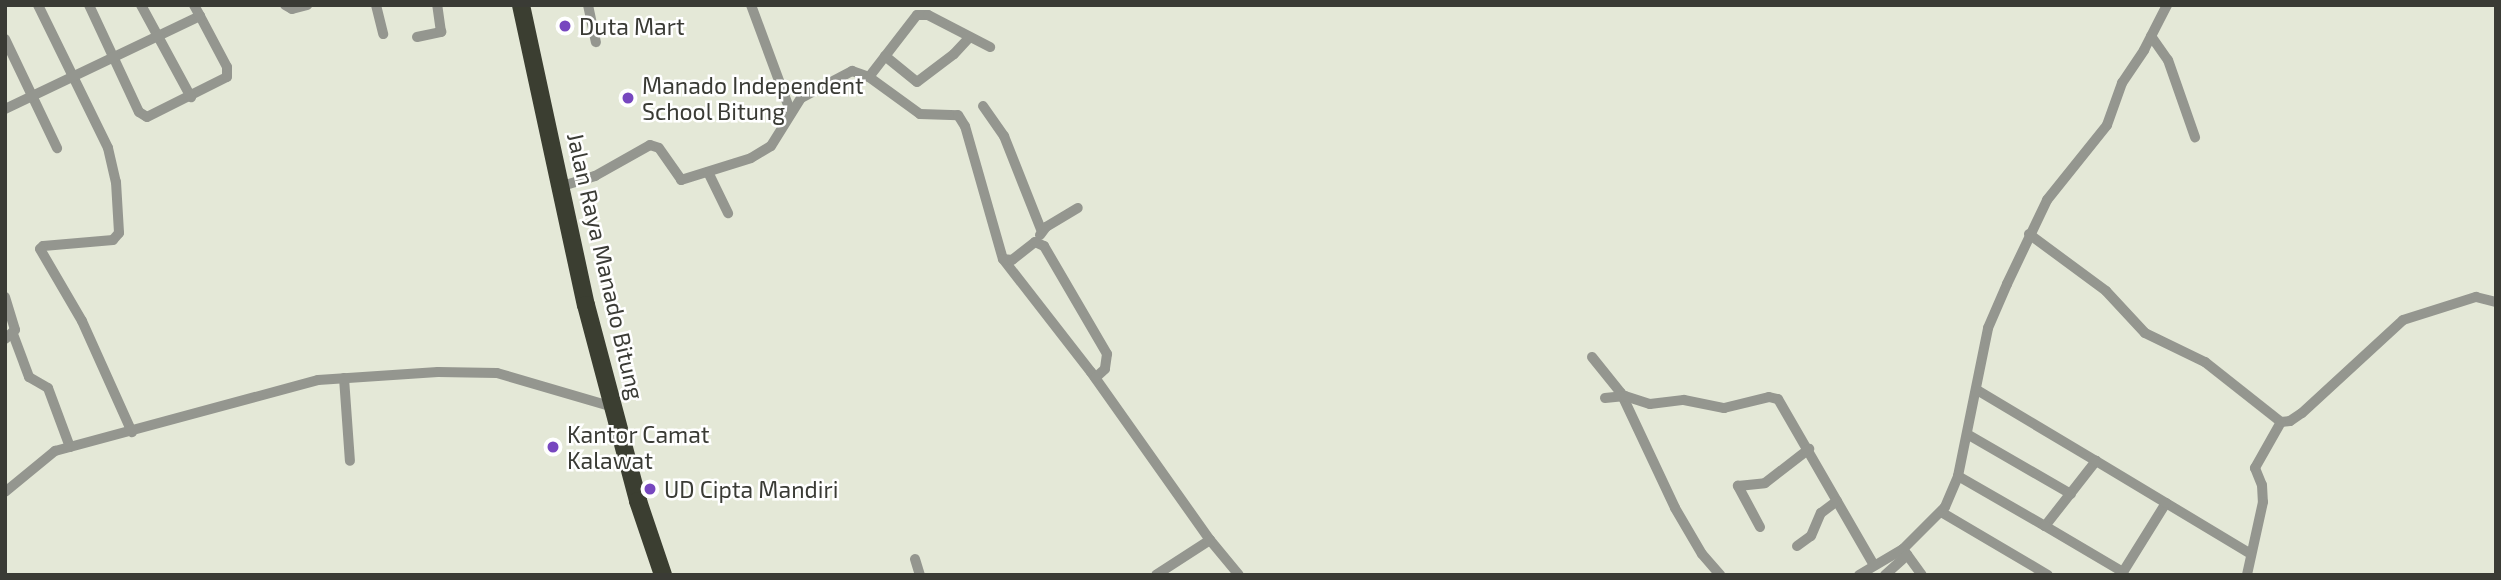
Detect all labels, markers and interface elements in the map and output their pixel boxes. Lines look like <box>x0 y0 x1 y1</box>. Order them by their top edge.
place label: Duta Mart <box>579 12 685 40</box>
marker: Duta Mart <box>557 18 573 34</box>
place label: Manado Independent School Bitung <box>642 71 864 125</box>
marker: Manado Independent School Bitung <box>620 90 636 106</box>
street label: Jalan Raya Manado Bitung <box>562 130 650 402</box>
place label: Kantor Camat Kalawat <box>567 420 710 474</box>
marker: Kantor Camat Kalawat <box>545 439 561 455</box>
place label: UD Cipta Mandiri <box>664 475 838 503</box>
marker: UD Cipta Mandiri <box>642 481 658 497</box>

